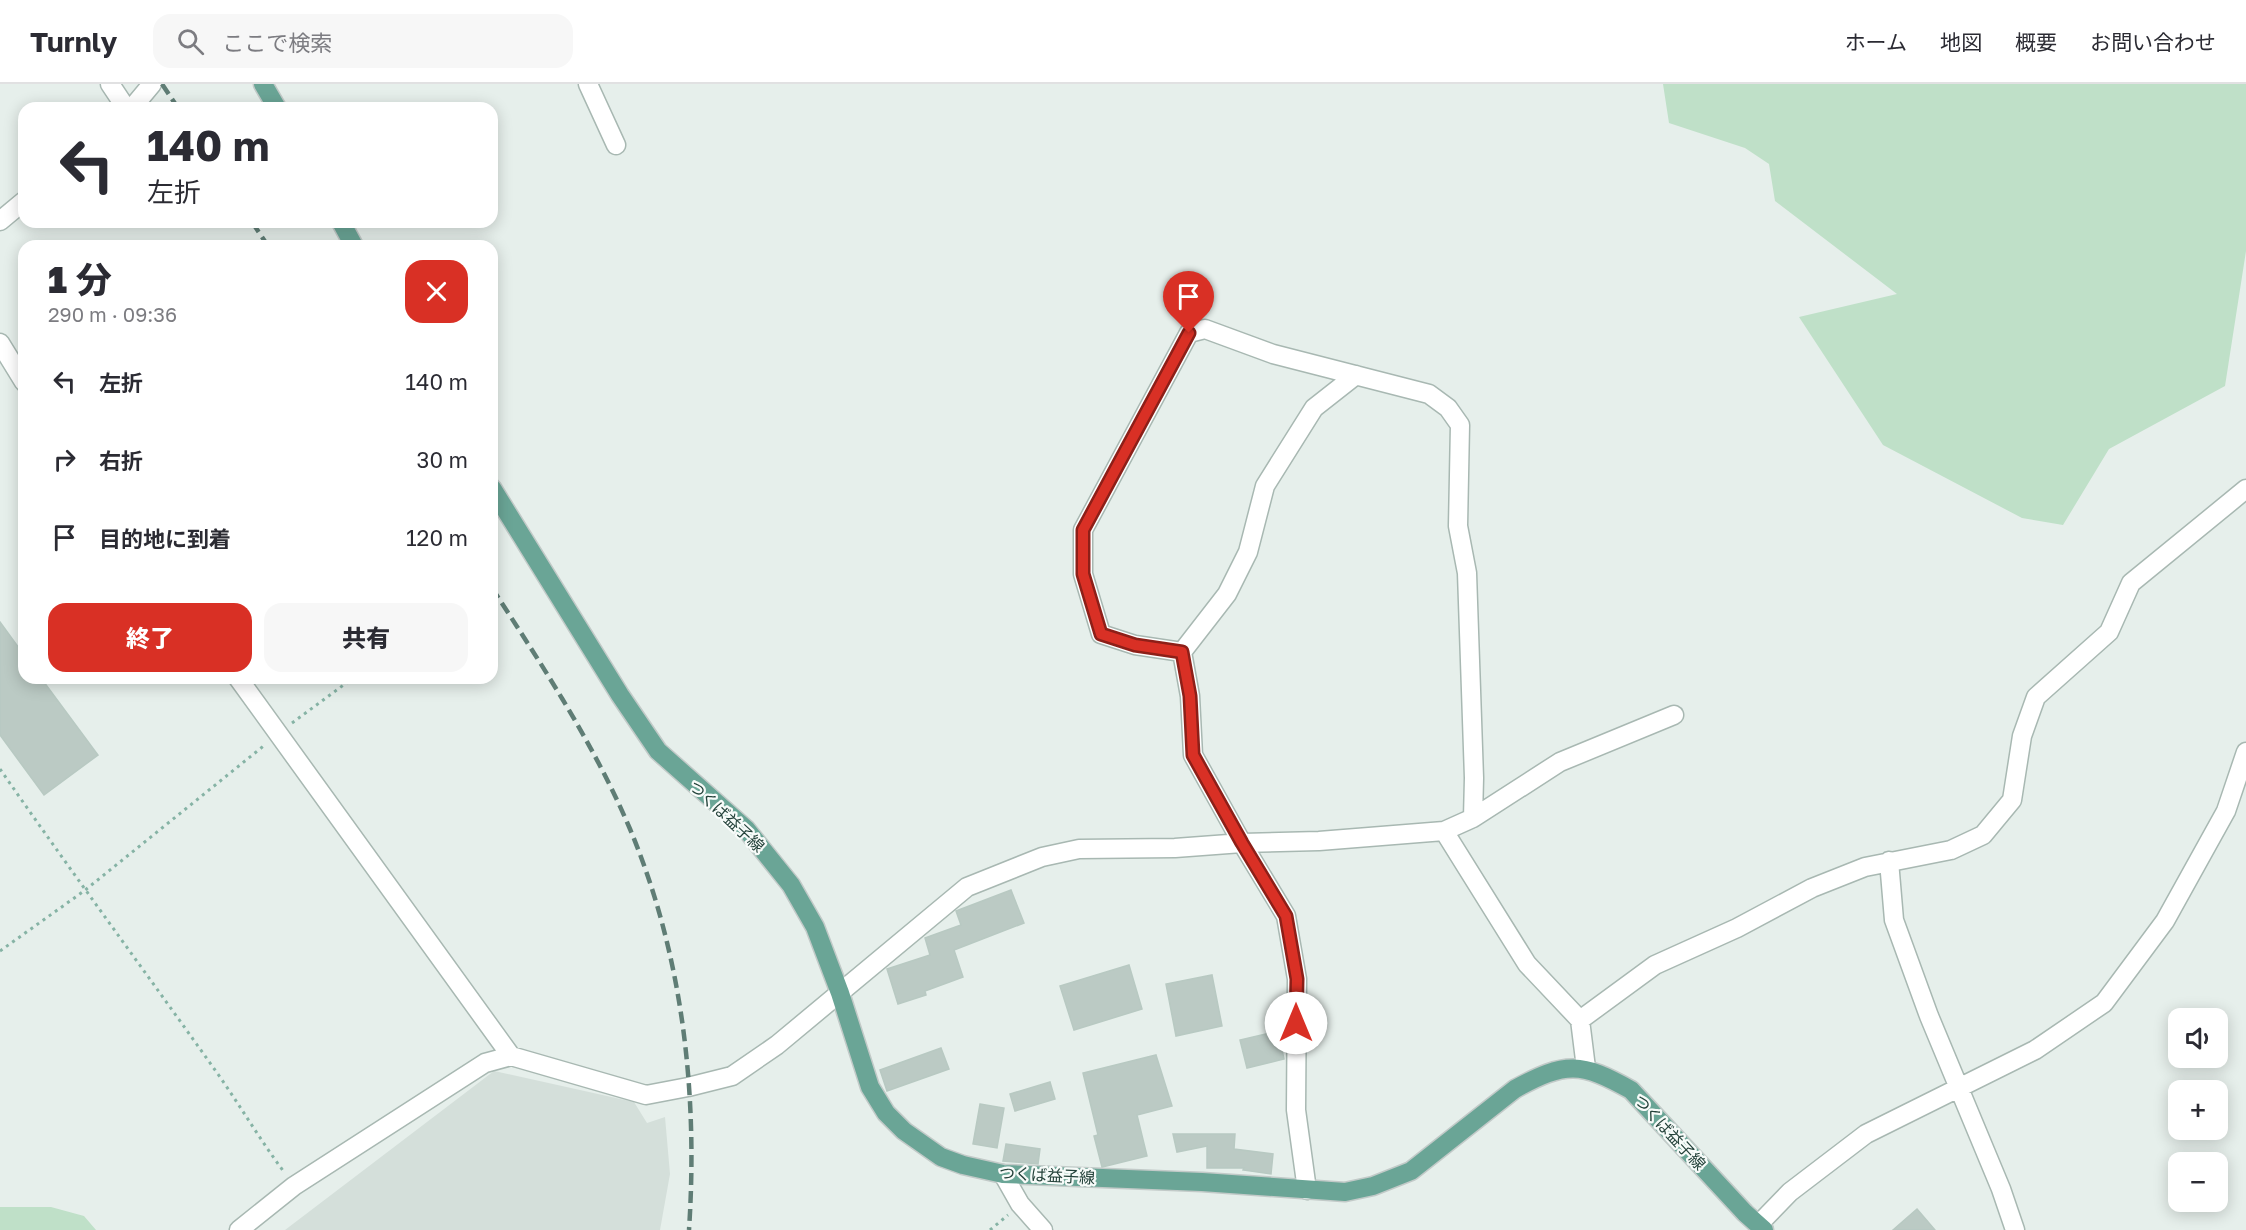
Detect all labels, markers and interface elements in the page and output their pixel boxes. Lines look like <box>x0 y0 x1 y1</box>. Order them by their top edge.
search box <box>153 14 573 68</box>
text: Turnly <box>30 25 117 58</box>
icon: search <box>174 25 207 58</box>
text: ここで検索 <box>222 29 332 56</box>
text: ホーム <box>1845 29 1907 55</box>
text: 地図 <box>1940 29 1982 55</box>
text: 概要 <box>2015 29 2057 55</box>
text: お問い合わせ <box>2090 29 2216 55</box>
text: 140 m <box>147 120 269 170</box>
icon: left <box>48 126 126 204</box>
text: 左折 <box>147 176 201 208</box>
text: 1 分 <box>48 258 112 301</box>
button: close <box>405 260 468 323</box>
pin <box>1163 271 1214 333</box>
icon: arrive <box>1172 280 1205 313</box>
text: 290 m · 09:36 <box>48 302 177 326</box>
icon: left <box>48 365 81 398</box>
text: 140 m <box>405 368 468 395</box>
text: 左折 <box>99 369 143 396</box>
icon: right <box>48 443 81 476</box>
text: 30 m <box>417 446 468 473</box>
text: 右折 <box>99 447 143 474</box>
icon: arrive <box>48 521 81 554</box>
text: 120 m <box>406 524 468 551</box>
text: 目的地に到着 <box>99 525 231 552</box>
button: 終了 <box>48 603 252 672</box>
button: 共有 <box>264 603 468 672</box>
street label: つくば益子線 <box>685 776 769 856</box>
position arrow <box>1264 991 1328 1055</box>
map controls <box>2168 1008 2228 1212</box>
button: sound <box>2168 1008 2228 1068</box>
button: + <box>2168 1080 2228 1140</box>
street label: つくば益子線 <box>1630 1090 1710 1174</box>
button: − <box>2168 1152 2228 1212</box>
street label: つくば益子線 <box>999 1163 1095 1187</box>

